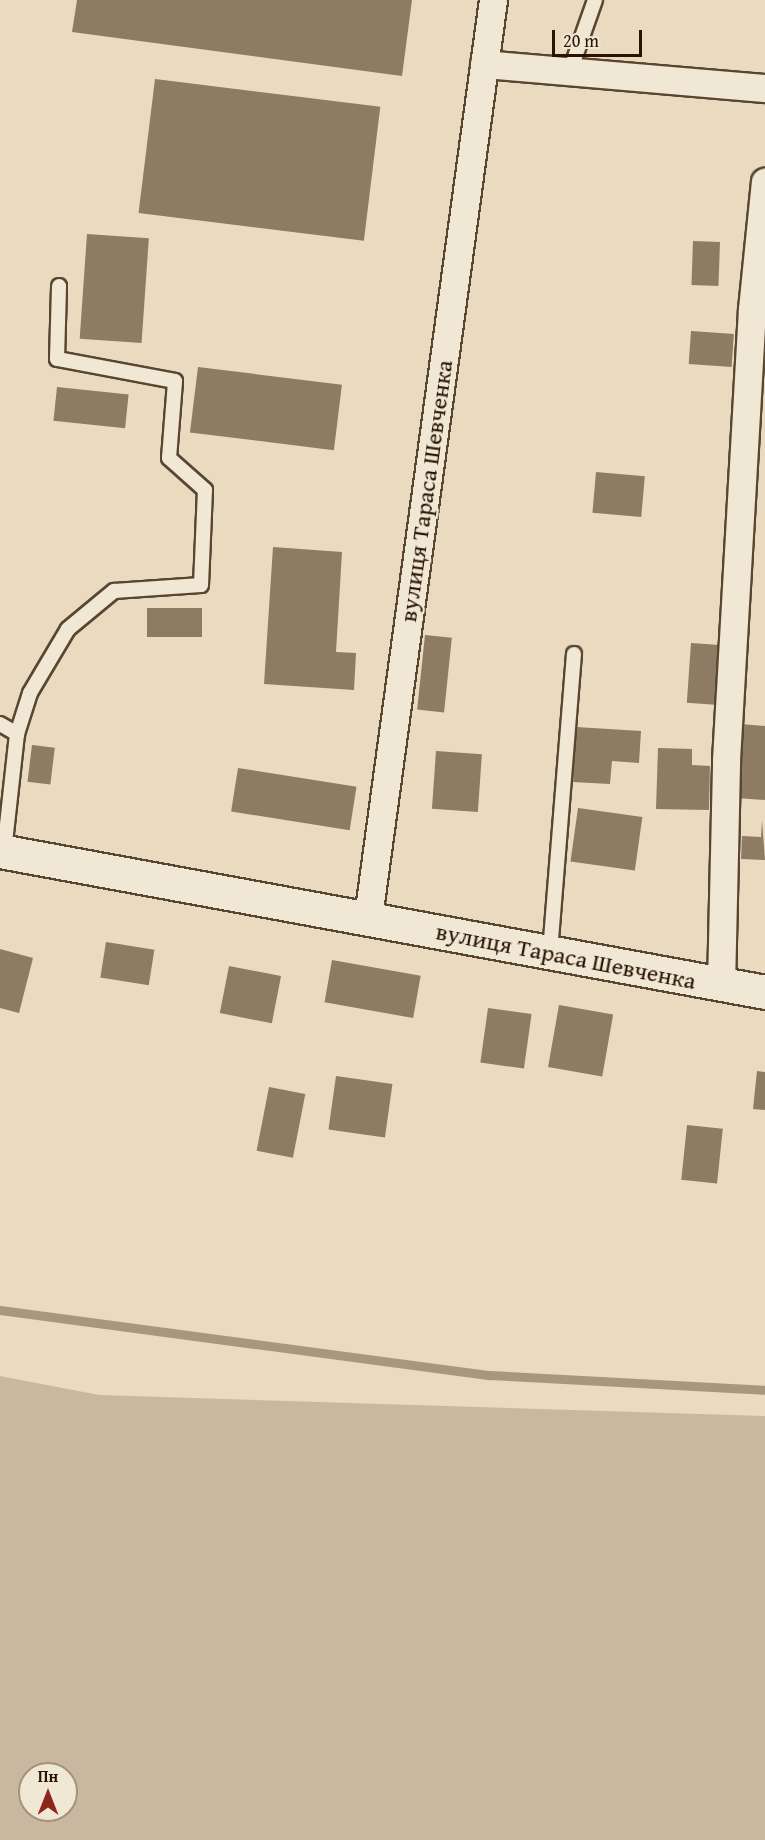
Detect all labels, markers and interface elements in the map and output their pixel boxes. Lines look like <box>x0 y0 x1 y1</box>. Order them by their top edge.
scale bar <box>555 18 645 56</box>
text: 20 m <box>563 27 599 54</box>
street label: вулиця Тараса Шевченка <box>393 358 459 624</box>
street label: вулиця Тараса Шевченка <box>434 917 698 995</box>
north arrow <box>18 1762 78 1822</box>
text: Пн <box>38 1764 58 1788</box>

